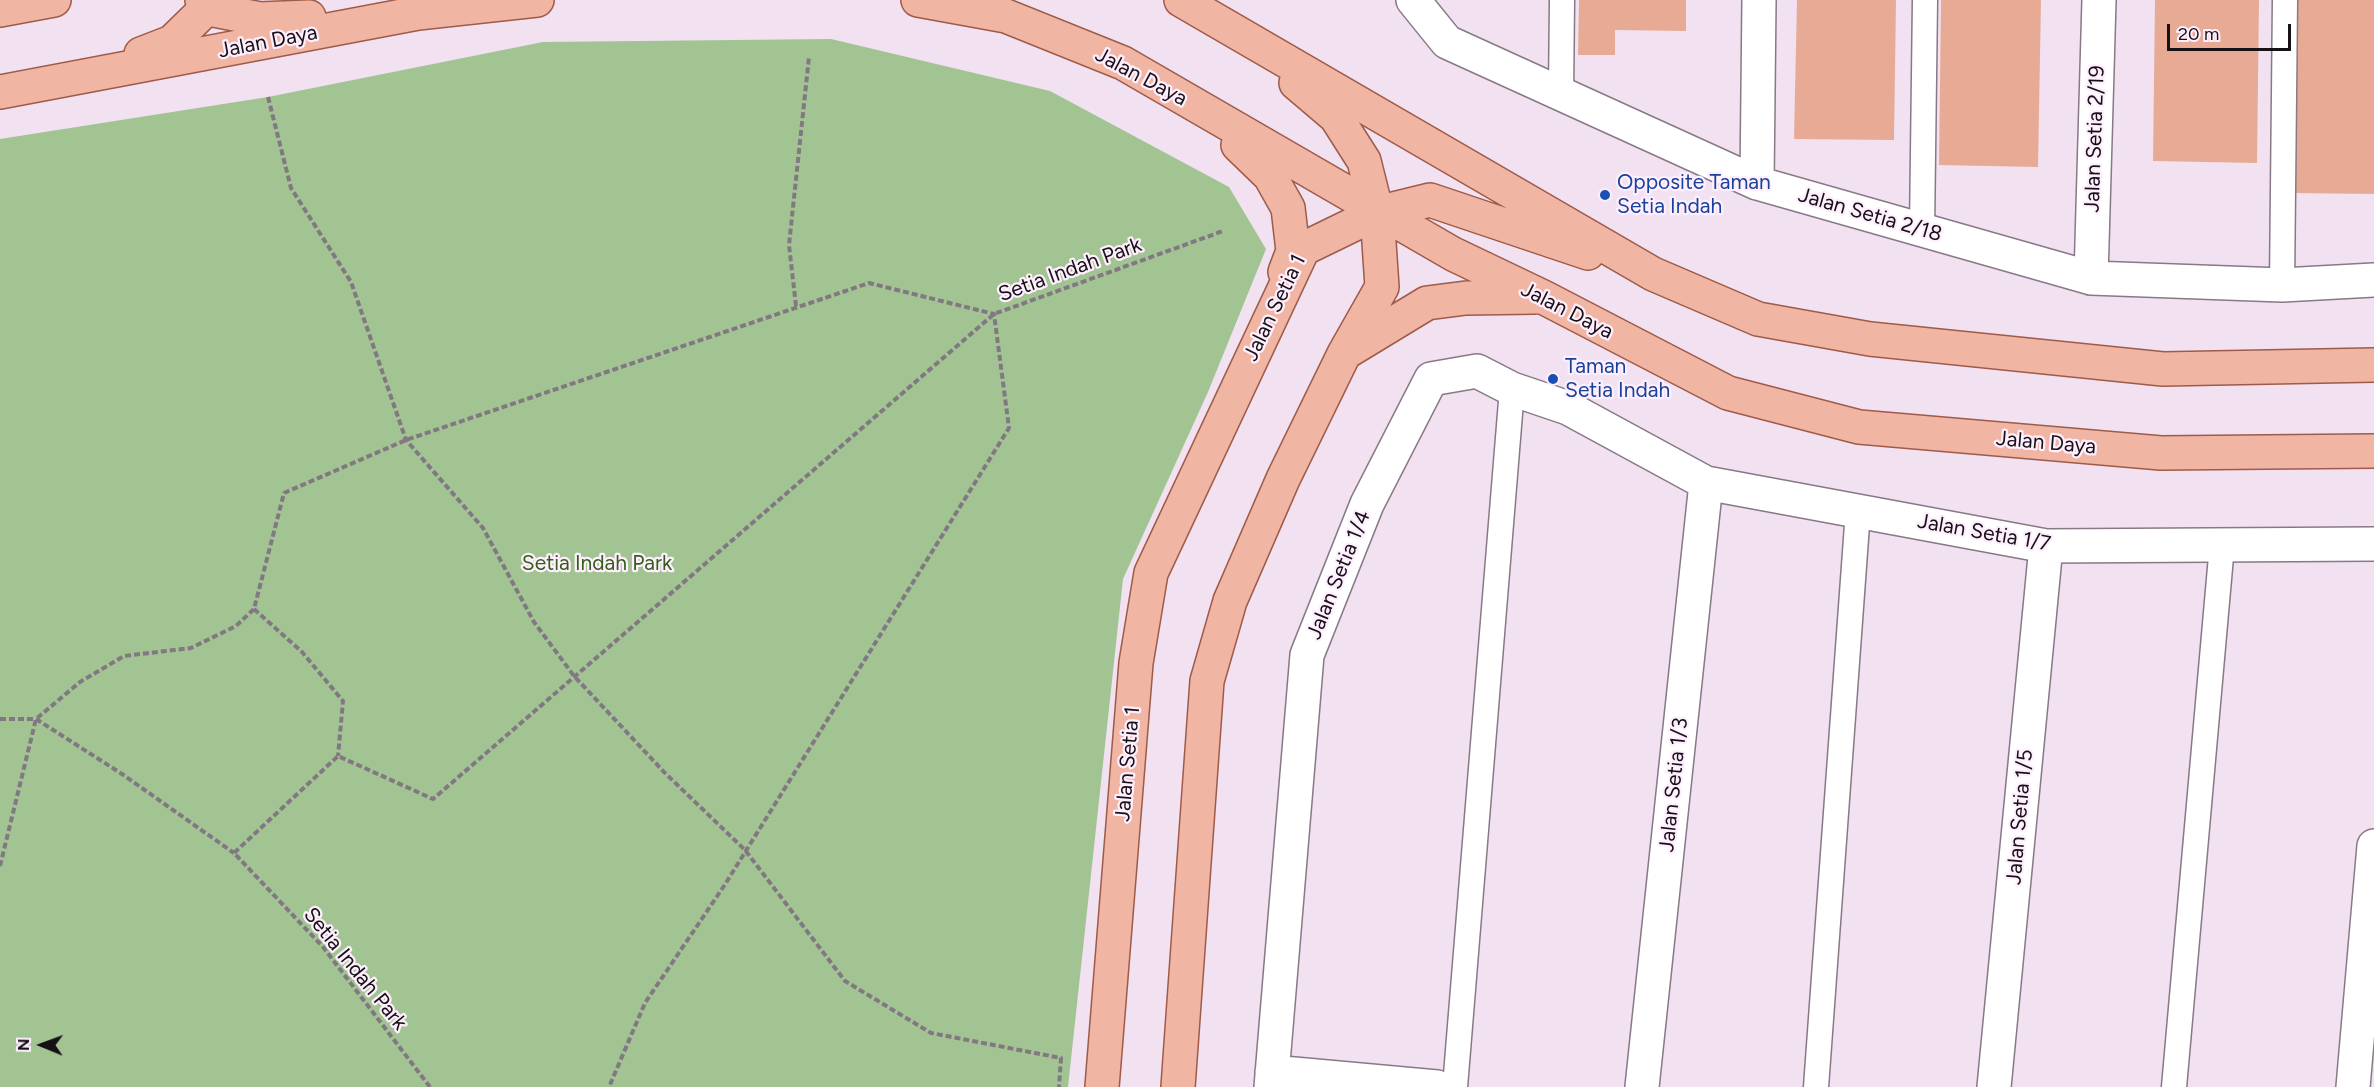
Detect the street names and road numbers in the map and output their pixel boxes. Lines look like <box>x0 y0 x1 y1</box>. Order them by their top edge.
street label: Jalan Daya <box>216 20 320 64</box>
street label: Jalan Daya <box>1091 42 1191 112</box>
street label: Jalan Setia 2/19 <box>2080 65 2110 213</box>
street label: Jalan Setia 2/18 <box>1795 182 1945 248</box>
street label: Setia Indah Park <box>995 232 1145 308</box>
street label: Jalan Setia 1 <box>1238 251 1312 365</box>
street label: Jalan Daya <box>1517 277 1617 345</box>
street label: Jalan Daya <box>1995 426 2097 460</box>
street label: Jalan Setia 1/4 <box>1302 507 1376 643</box>
street label: Jalan Setia 1/7 <box>1915 509 2053 557</box>
street label: Jalan Setia 1 <box>1110 705 1146 823</box>
street label: Jalan Setia 1/3 <box>1654 717 1694 853</box>
street label: Jalan Setia 1/5 <box>2002 748 2038 886</box>
street label: Setia Indah Park <box>298 903 412 1035</box>

